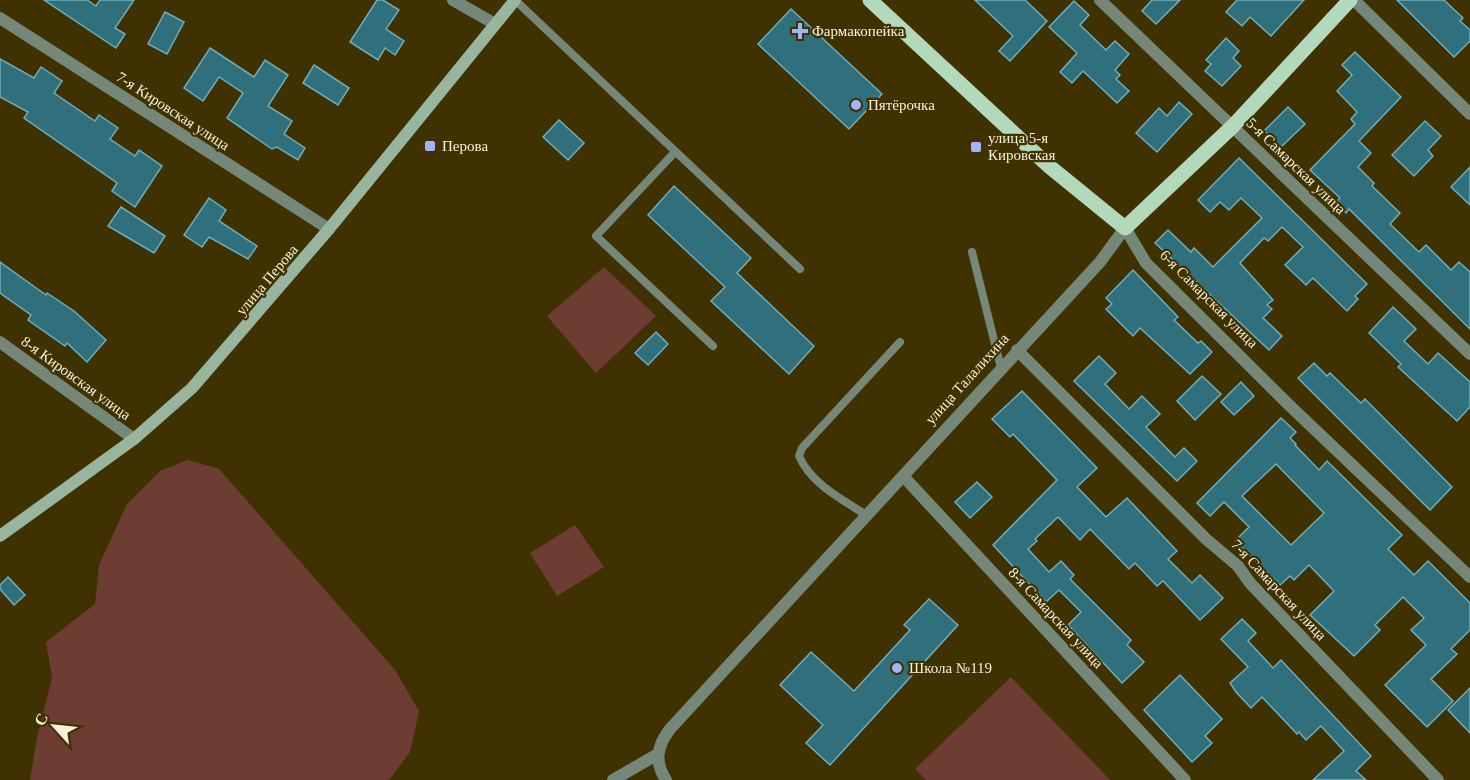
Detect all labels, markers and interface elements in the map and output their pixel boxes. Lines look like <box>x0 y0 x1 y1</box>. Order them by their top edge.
place label: Фармакопейка <box>812 23 905 39</box>
marker: Фармакопейка <box>793 24 807 38</box>
street label: 7-я Кировская улица <box>114 69 233 154</box>
place label: Пятёрочка <box>868 97 935 113</box>
marker: Пятёрочка <box>849 98 863 112</box>
street label: 5-я Самарская улица <box>1243 115 1349 218</box>
place label: улица 5-я Кировская <box>988 130 1055 163</box>
place label: Перова <box>442 138 488 154</box>
marker: Перова <box>423 139 437 153</box>
marker: улица 5-я Кировская <box>969 140 983 154</box>
street label: улица Перова <box>233 241 301 318</box>
street label: 6-я Самарская улица <box>1157 247 1261 351</box>
street label: улица Талалихина <box>922 330 1012 428</box>
street label: 8-я Кировская улица <box>18 333 134 423</box>
street label: 7-я Самарская улица <box>1228 536 1330 644</box>
street label: 8-я Самарская улица <box>1005 564 1107 672</box>
place label: Школа №119 <box>909 660 992 676</box>
marker: Школа №119 <box>890 661 904 675</box>
north arrow <box>24 696 84 756</box>
text: С <box>31 710 51 728</box>

